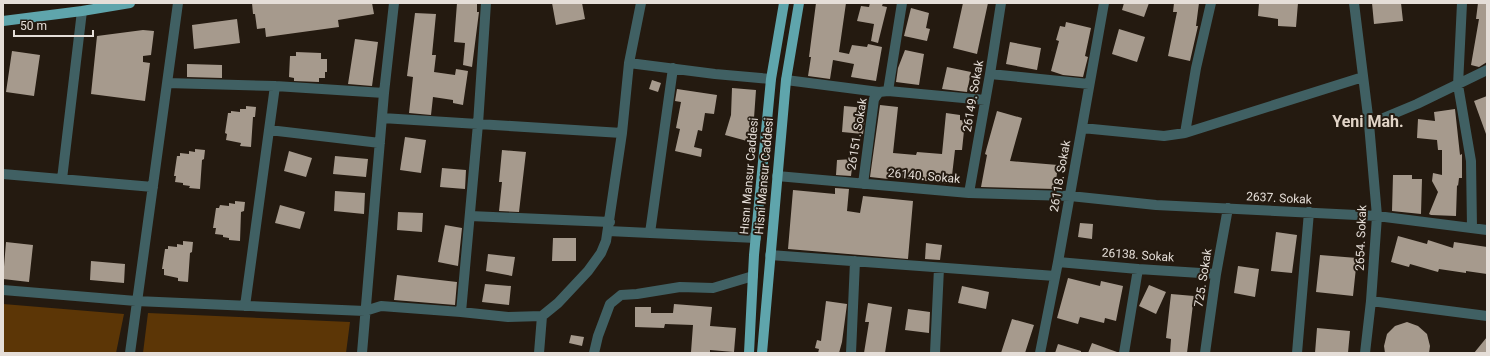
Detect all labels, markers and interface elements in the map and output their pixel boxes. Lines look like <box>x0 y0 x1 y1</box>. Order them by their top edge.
scale bar <box>14 12 93 38</box>
text: 50 m <box>20 19 47 33</box>
street label: 26149. Sokak <box>960 58 986 133</box>
street label: 26151. Sokak <box>844 96 870 171</box>
district label: Yeni Mah. <box>1332 112 1404 131</box>
street label: Hısnı Mansur Caddesi <box>737 117 761 235</box>
street label: Hisni Mansur Caddesi <box>752 117 776 235</box>
street label: 26118. Sokak <box>1047 138 1073 213</box>
street label: 26140. Sokak <box>887 166 962 186</box>
street label: 2637. Sokak <box>1246 189 1313 207</box>
street label: 2654. Sokak <box>1353 204 1369 271</box>
street label: 26138. Sokak <box>1101 245 1176 265</box>
street label: 725. Sokak <box>1191 247 1215 308</box>

